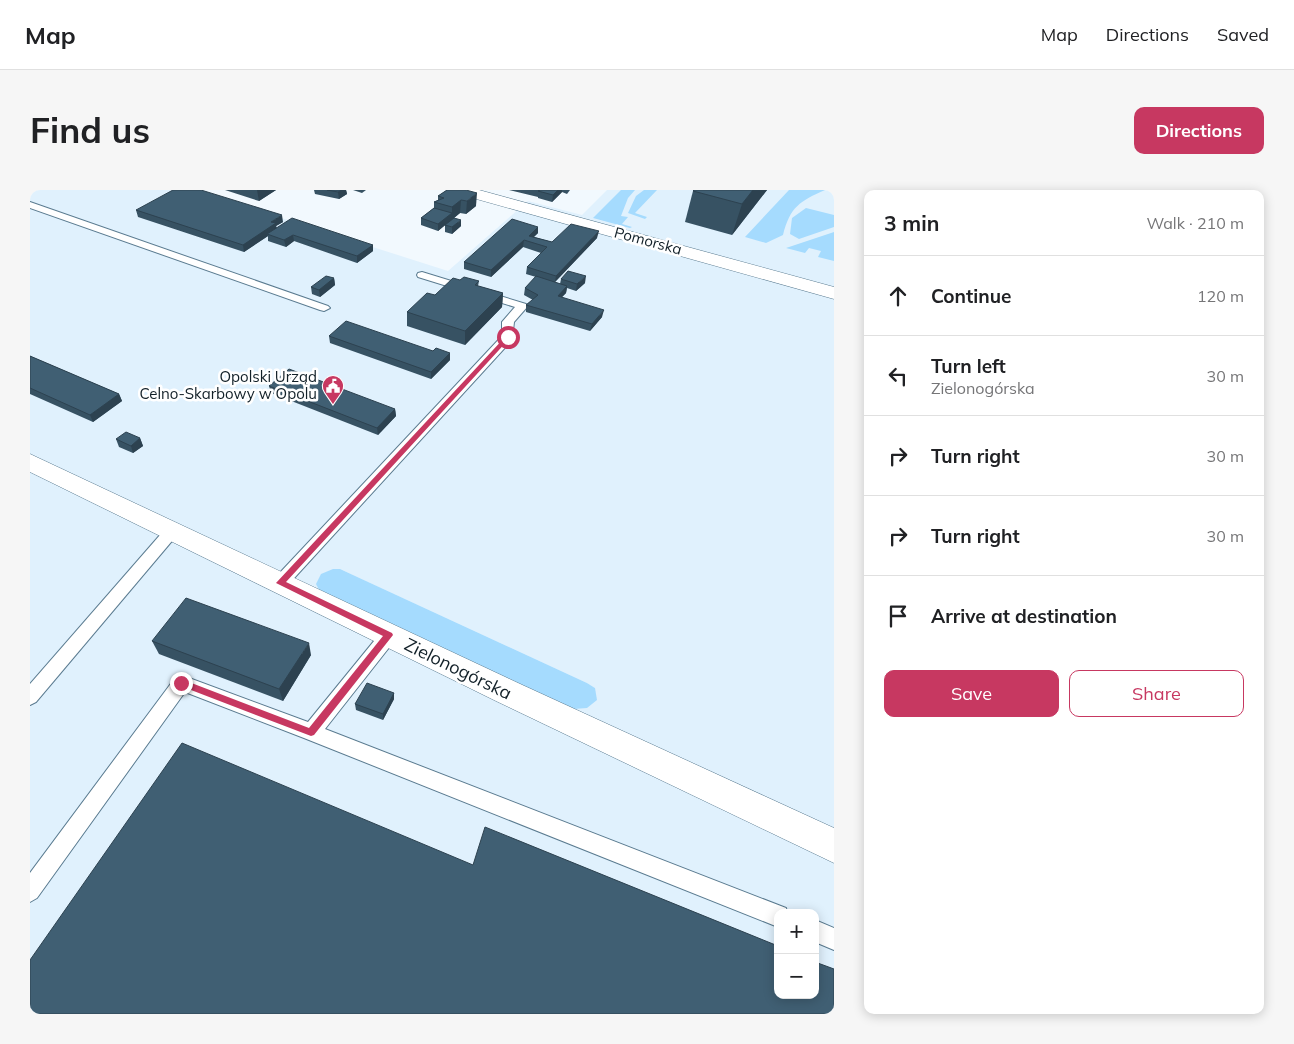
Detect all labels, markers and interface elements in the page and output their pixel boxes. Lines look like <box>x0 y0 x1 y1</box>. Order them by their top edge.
text: Map <box>25 20 76 50</box>
text: Map <box>1041 23 1078 46</box>
text: Directions <box>1106 23 1189 46</box>
text: Saved <box>1217 23 1269 46</box>
button: Directions <box>1134 107 1264 154</box>
text: Find us <box>30 108 150 152</box>
text: 3 min <box>884 210 939 236</box>
text: Walk · 210 m <box>1146 213 1244 233</box>
street label: Pomorska <box>612 222 684 259</box>
icon: ahead <box>884 282 912 310</box>
text: Continue <box>931 284 1011 308</box>
text: 120 m <box>1197 286 1244 306</box>
route start <box>497 326 520 349</box>
text: Turn left <box>931 354 1006 378</box>
icon: left <box>884 362 912 390</box>
text: 30 m <box>1207 366 1244 386</box>
place label: Opolski Urząd Celno-Skarbowy w Opolu <box>140 367 317 403</box>
public building icon: Opolski Urząd Celno-Skarbowy w Opolu <box>321 374 345 405</box>
text: Zielonogórska <box>931 378 1035 398</box>
icon: right <box>884 442 912 470</box>
text: Turn right <box>931 444 1020 468</box>
text: 30 m <box>1207 446 1244 466</box>
icon: right <box>884 522 912 550</box>
text: Turn right <box>931 524 1020 548</box>
text: 30 m <box>1207 526 1244 546</box>
icon: arrive <box>884 602 912 630</box>
text: Arrive at destination <box>931 604 1117 628</box>
street label: Zielonogórska <box>401 633 516 704</box>
button: Save <box>884 670 1059 717</box>
button: Share <box>1069 670 1244 717</box>
route end <box>170 672 193 695</box>
map controls <box>774 909 819 999</box>
button: + <box>774 909 819 954</box>
button: − <box>774 954 819 999</box>

